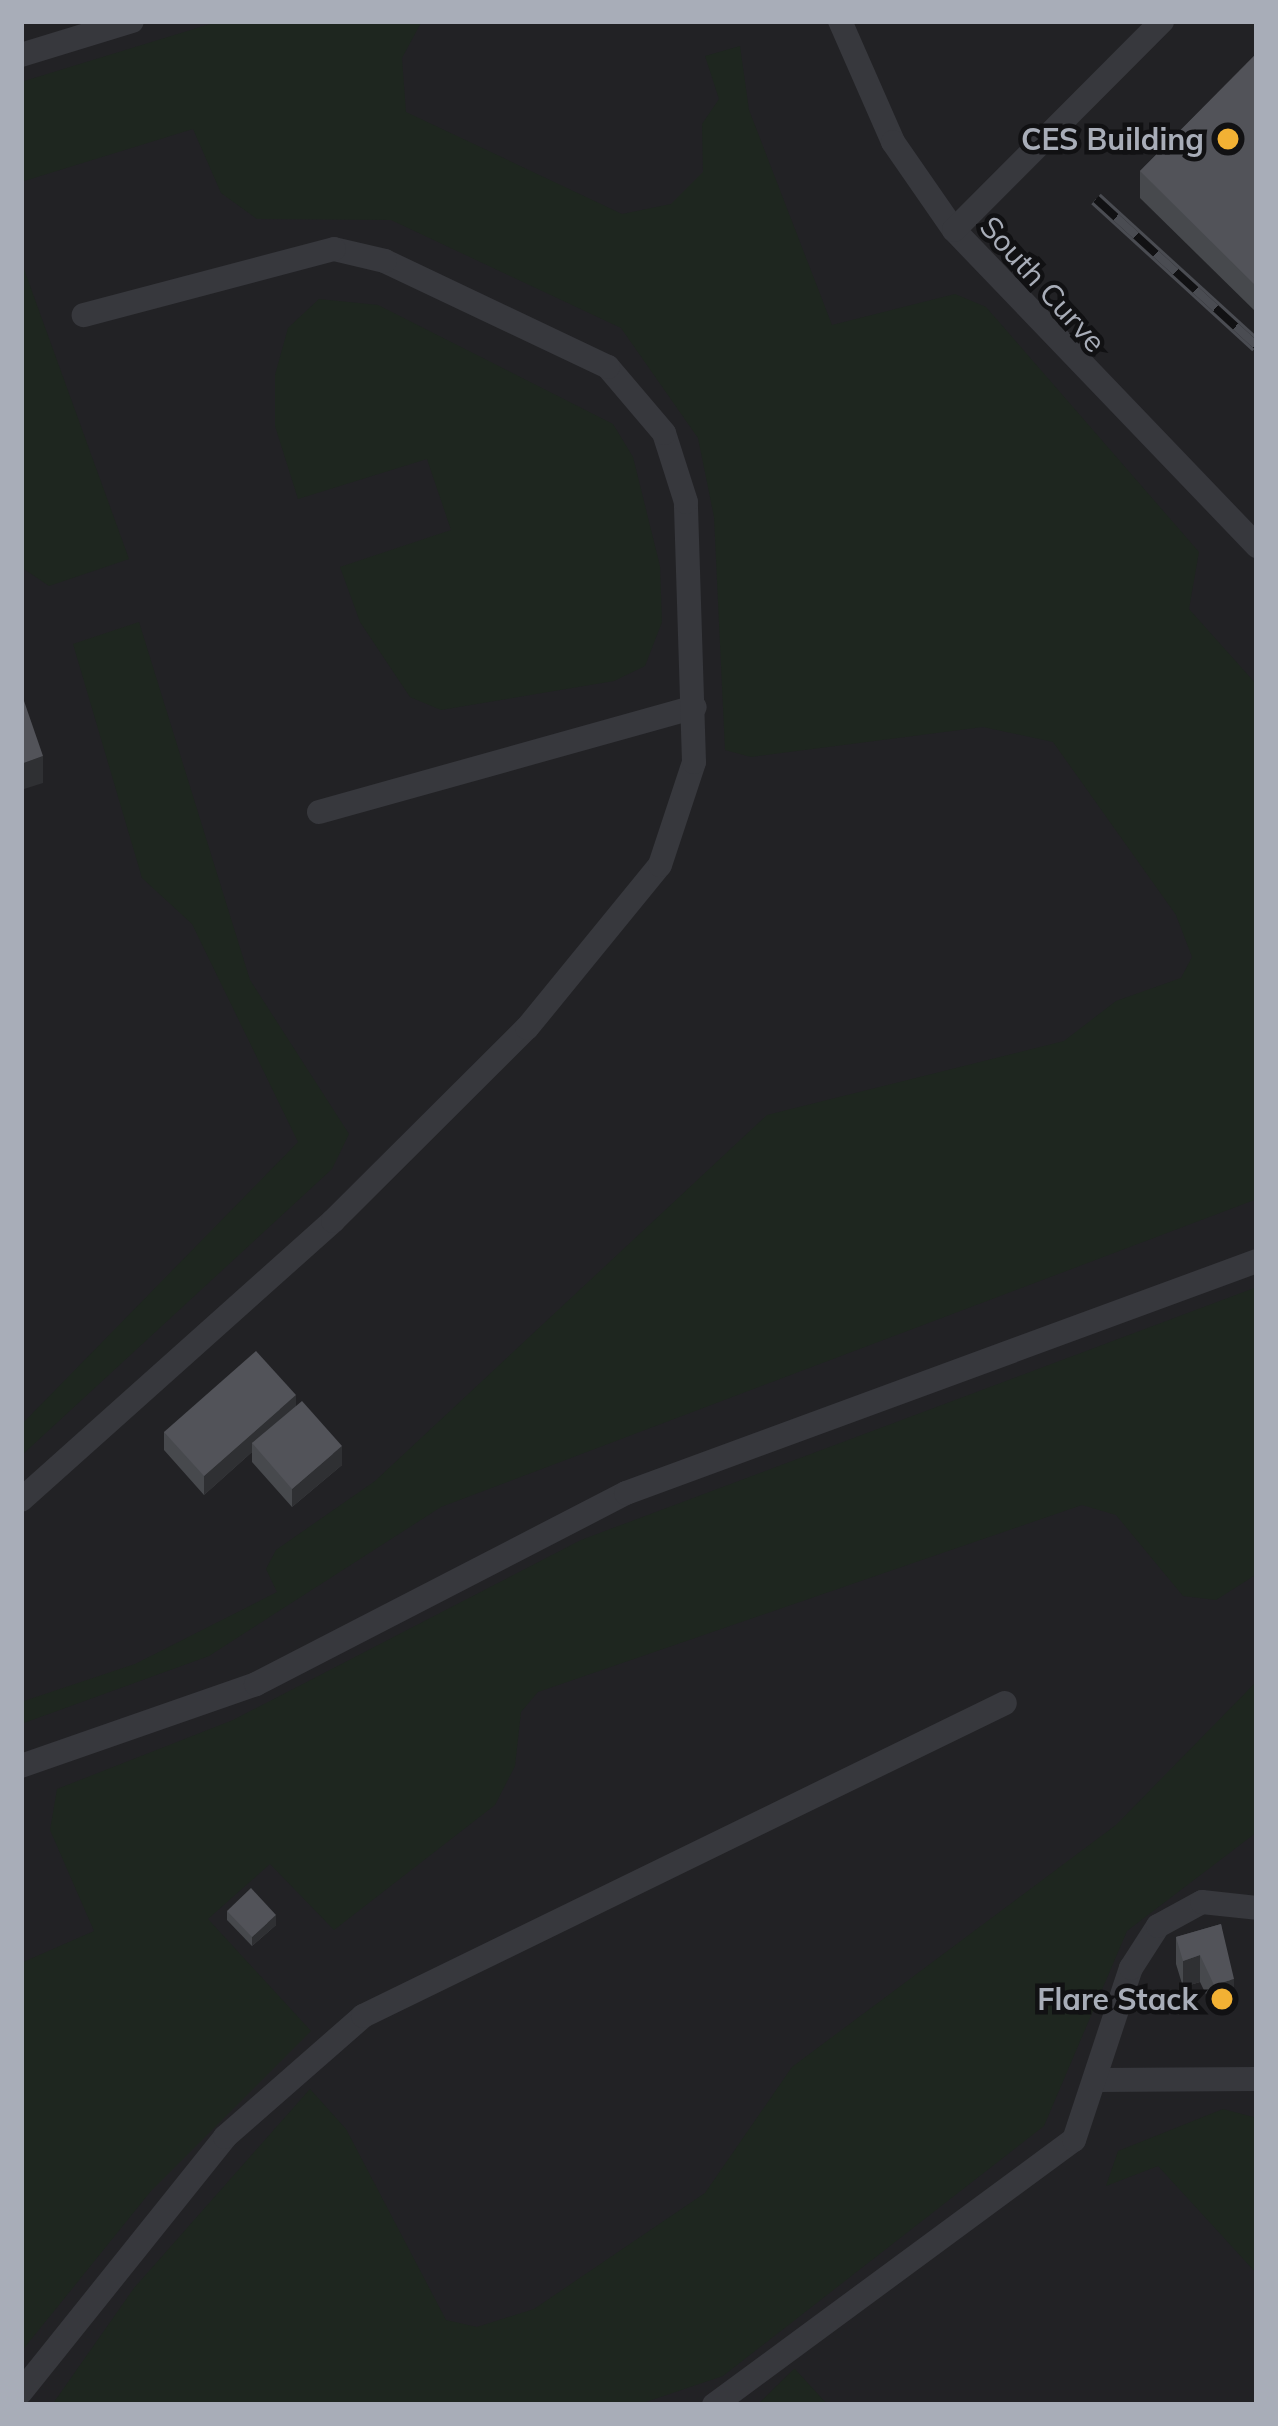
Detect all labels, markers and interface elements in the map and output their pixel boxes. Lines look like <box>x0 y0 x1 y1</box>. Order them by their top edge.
place label: CES Building <box>1021 121 1204 157</box>
marker: CES Building <box>1215 126 1241 152</box>
street label: South Curve <box>973 209 1113 359</box>
place label: Flare Stack <box>1037 1981 1198 2017</box>
marker: Flare Stack <box>1209 1986 1235 2012</box>

